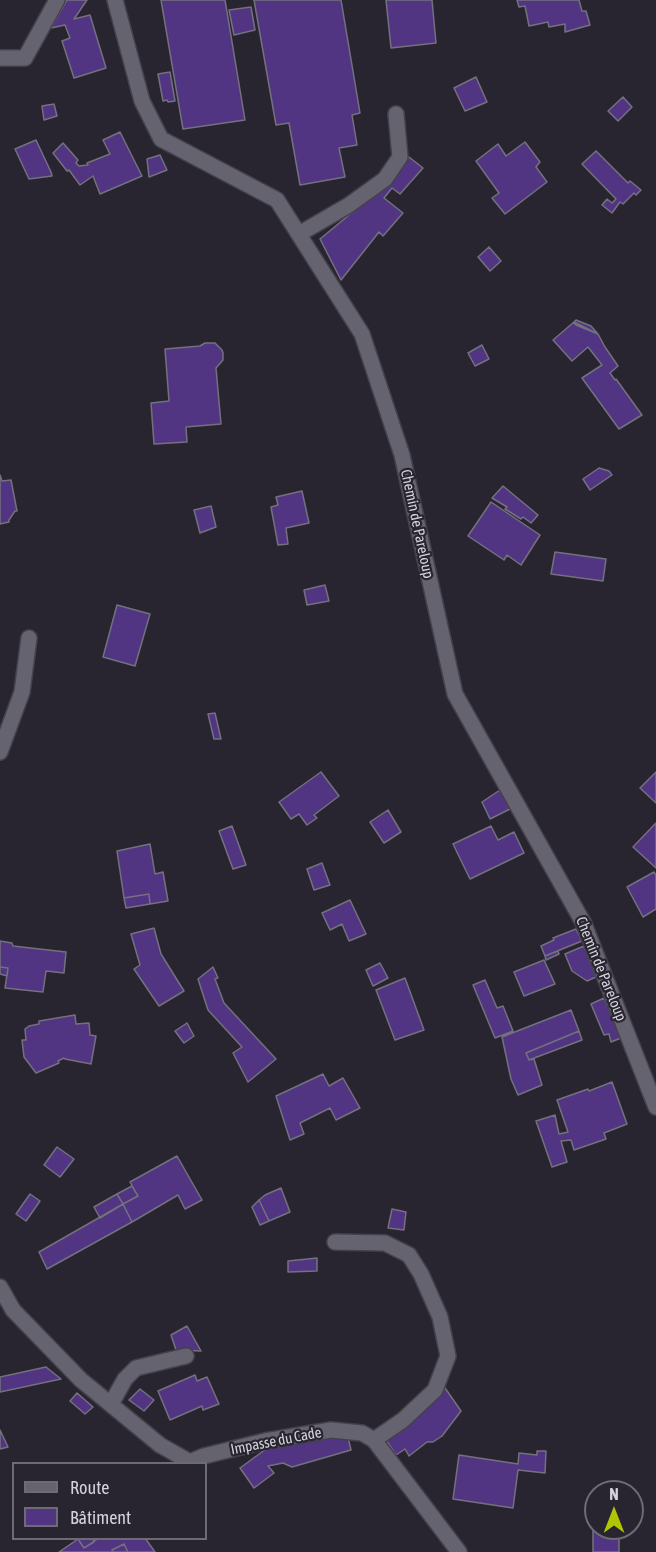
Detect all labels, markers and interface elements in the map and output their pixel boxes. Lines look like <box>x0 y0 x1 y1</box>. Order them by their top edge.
street label: Chemin de Pareloup <box>397 468 437 580</box>
street label: Chemin de Pareloup <box>572 914 630 1024</box>
street label: Impasse du Cade <box>229 1423 323 1459</box>
legend <box>12 1462 207 1540</box>
text: Route <box>70 1477 109 1498</box>
north arrow <box>584 1480 644 1540</box>
text: N <box>609 1485 619 1503</box>
text: Bâtiment <box>70 1507 131 1528</box>

